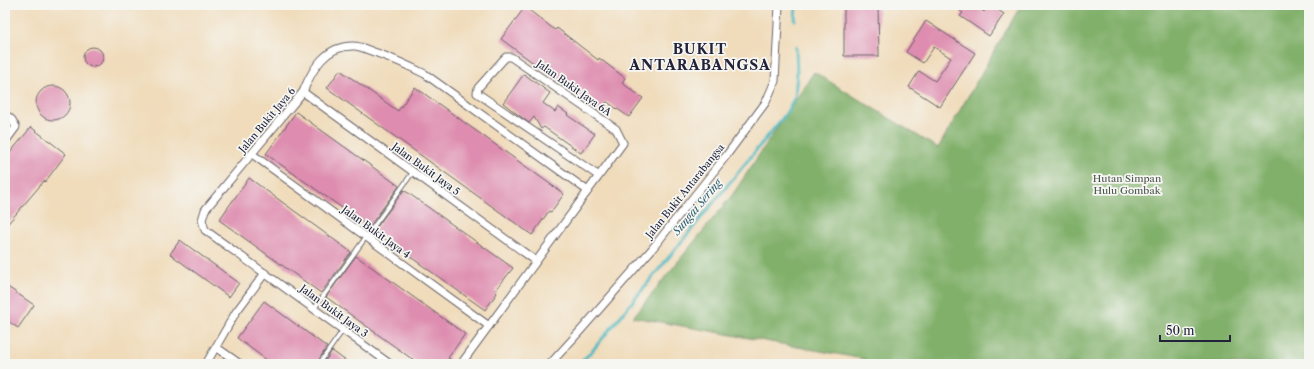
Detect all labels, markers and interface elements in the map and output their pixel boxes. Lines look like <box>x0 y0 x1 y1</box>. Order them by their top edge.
district label: BUKIT ANTARABANGSA <box>628 40 771 74</box>
street label: Jalan Bukit Jaya 6A <box>532 56 615 119</box>
street label: Jalan Bukit Jaya 6 <box>235 85 298 157</box>
street label: Jalan Bukit Jaya 5 <box>388 139 463 198</box>
street label: Jalan Bukit Antarabangsa <box>642 140 728 243</box>
park label: Hutan Simpan Hulu Gombak <box>1093 172 1162 197</box>
water label: Sungai Sering <box>669 175 726 239</box>
street label: Jalan Bukit Jaya 4 <box>338 202 413 261</box>
street label: Jalan Bukit Jaya 3 <box>296 281 371 340</box>
scale bar <box>1160 317 1230 343</box>
text: 50 m <box>1166 323 1195 338</box>

